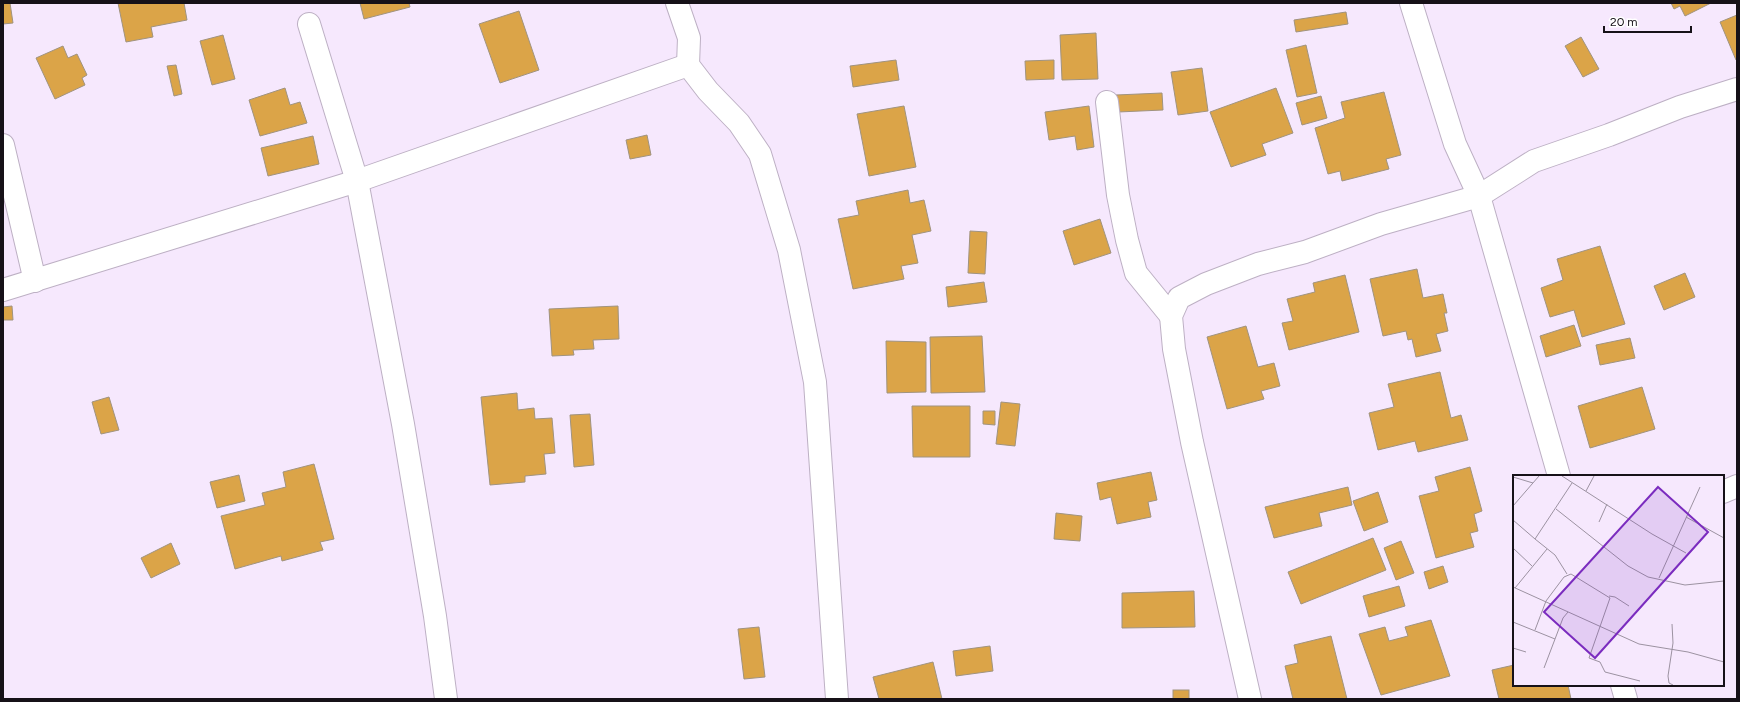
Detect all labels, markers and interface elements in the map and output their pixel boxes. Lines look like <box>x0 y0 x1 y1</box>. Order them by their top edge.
scale bar <box>1604 8 1691 34</box>
text: 20 m <box>1610 15 1638 29</box>
inset map <box>1513 475 1724 686</box>

